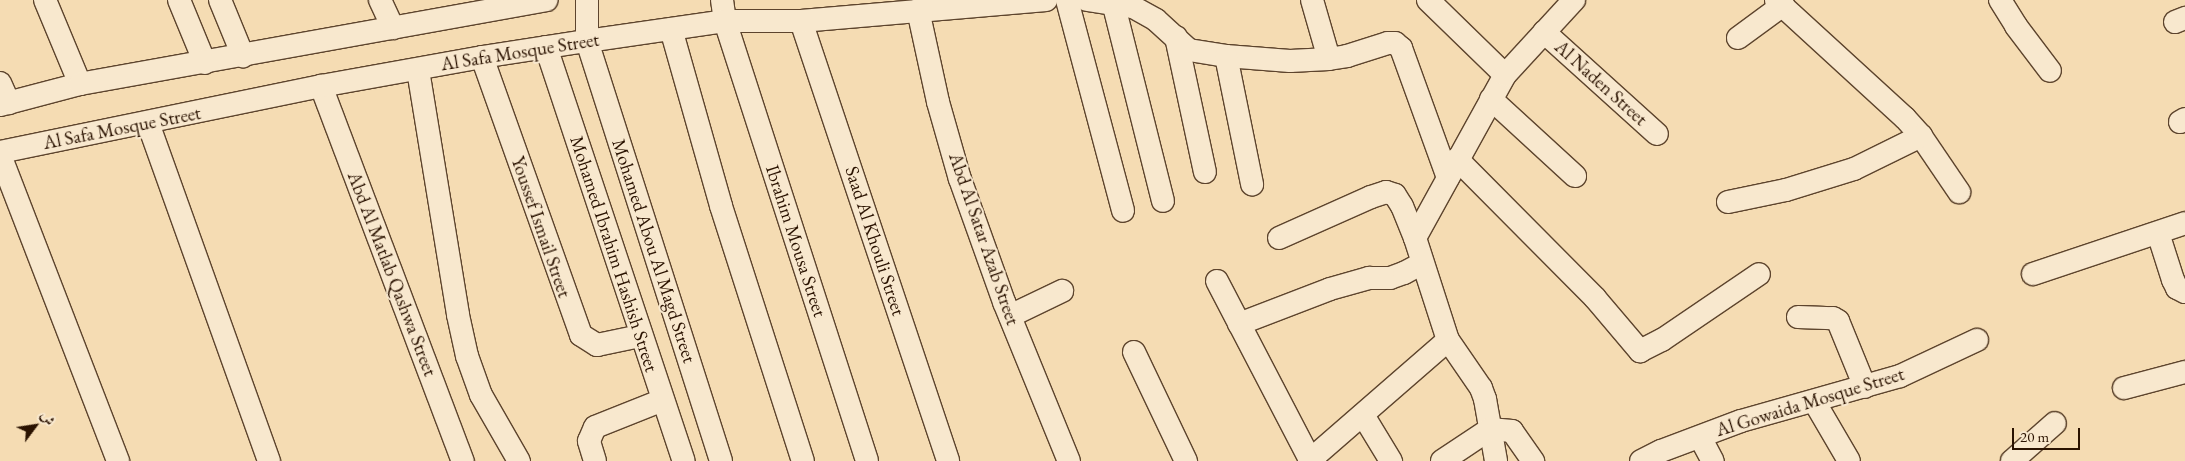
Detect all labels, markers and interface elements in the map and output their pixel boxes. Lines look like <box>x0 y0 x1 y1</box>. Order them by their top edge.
street label: Al Safa Mosque Street <box>439 28 601 76</box>
street label: Al Naden Street <box>1550 35 1652 131</box>
street label: Al Safa Mosque Street <box>41 102 203 154</box>
street label: Mohamed Ibrahim Hashish Street <box>565 133 663 375</box>
street label: Mohamed Abou Al Magd Street <box>607 136 701 366</box>
street label: Abd Al Satar Azab Street <box>944 150 1024 328</box>
street label: Youssef Ismail Street <box>506 153 576 301</box>
street label: Ibrahim Mousa Street <box>761 162 831 320</box>
street label: Saad Al Khouli Street <box>840 163 910 319</box>
street label: Abd Al Matlab Qashwa Street <box>342 169 442 379</box>
street label: Al Gowaida Mosque Street <box>1713 363 1907 441</box>
north arrow <box>10 401 60 451</box>
text: ش <box>37 408 59 429</box>
scale bar <box>2015 418 2082 450</box>
text: 20 m <box>2020 427 2049 446</box>

